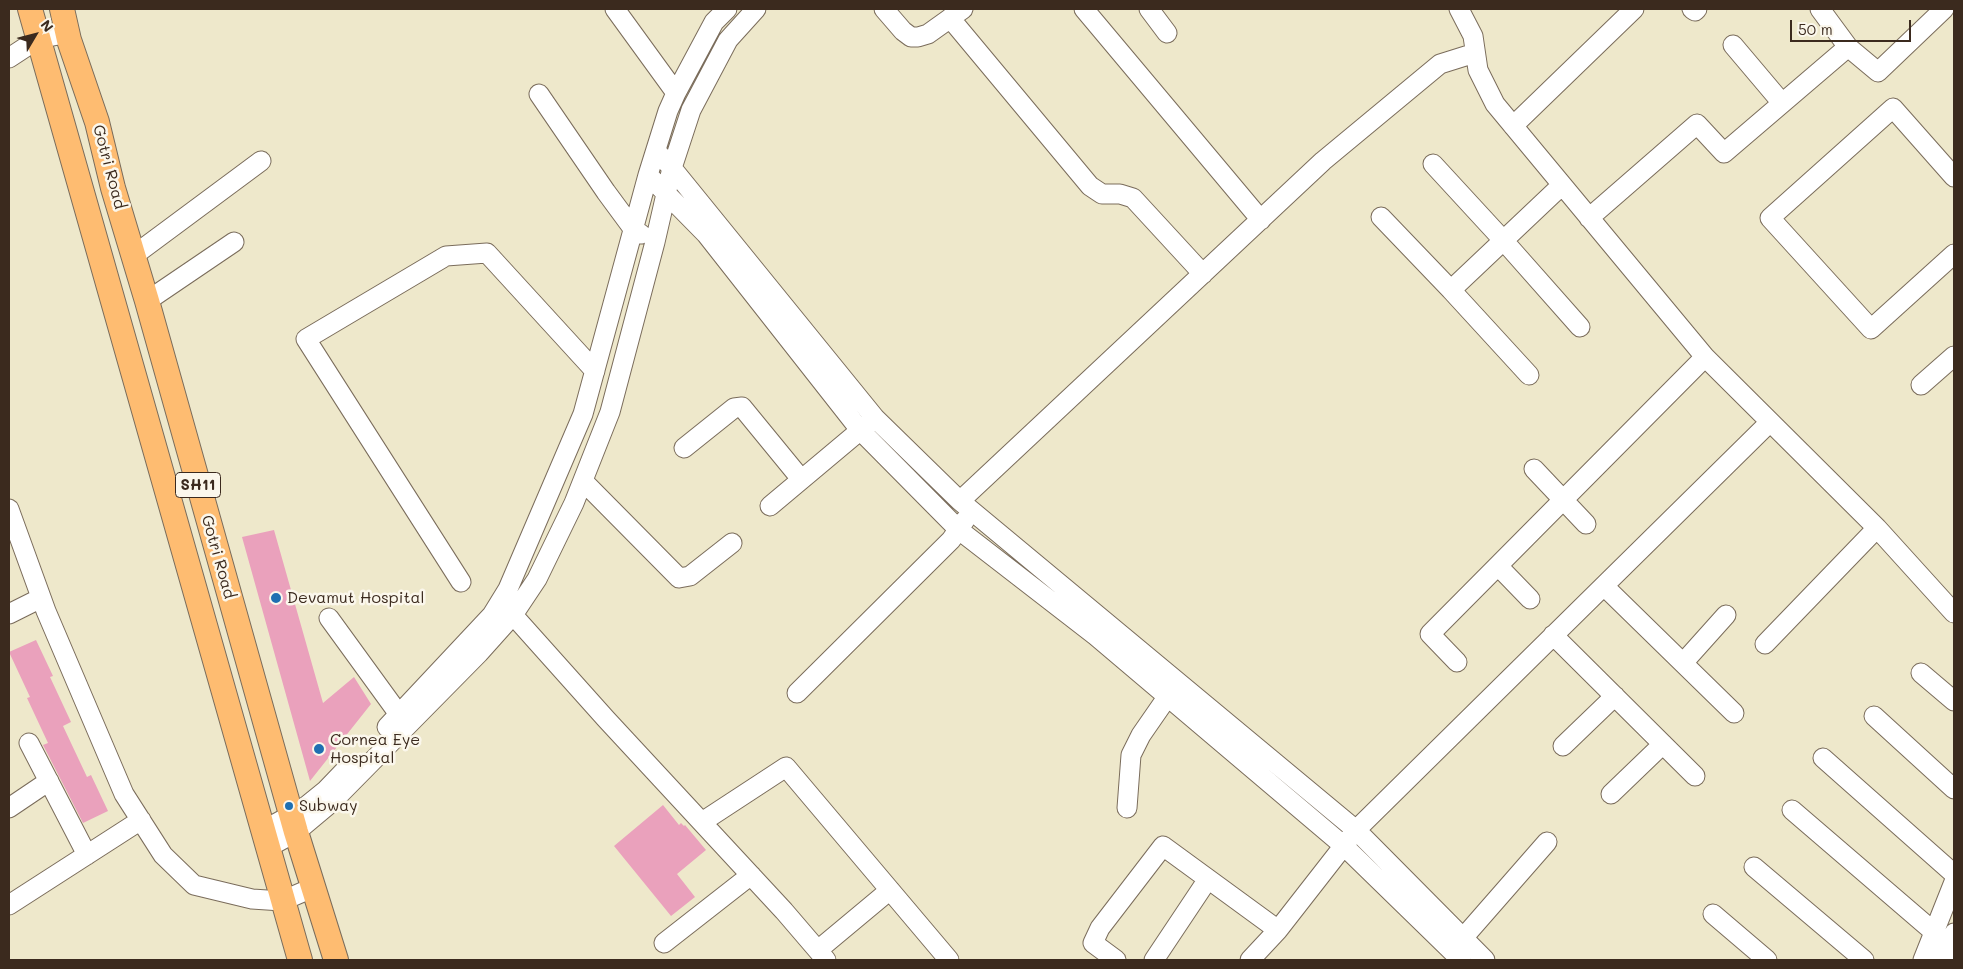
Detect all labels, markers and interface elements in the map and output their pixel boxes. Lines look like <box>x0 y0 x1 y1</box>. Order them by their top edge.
north arrow <box>10 10 60 60</box>
scale bar <box>1793 10 1914 42</box>
text: N <box>37 16 58 36</box>
text: 50 m <box>1798 19 1833 39</box>
street label: Gotri Road <box>89 123 129 211</box>
road number: SH11 <box>176 472 220 498</box>
street label: Gotri Road <box>197 513 239 601</box>
place label: Devamut Hospital <box>287 588 424 608</box>
marker: Devamut Hospital <box>269 591 283 605</box>
place label: Cornea Eye Hospital <box>330 730 420 768</box>
marker: Cornea Eye Hospital <box>312 742 326 756</box>
place label: Subway <box>299 796 358 816</box>
marker: Subway <box>283 800 295 812</box>

